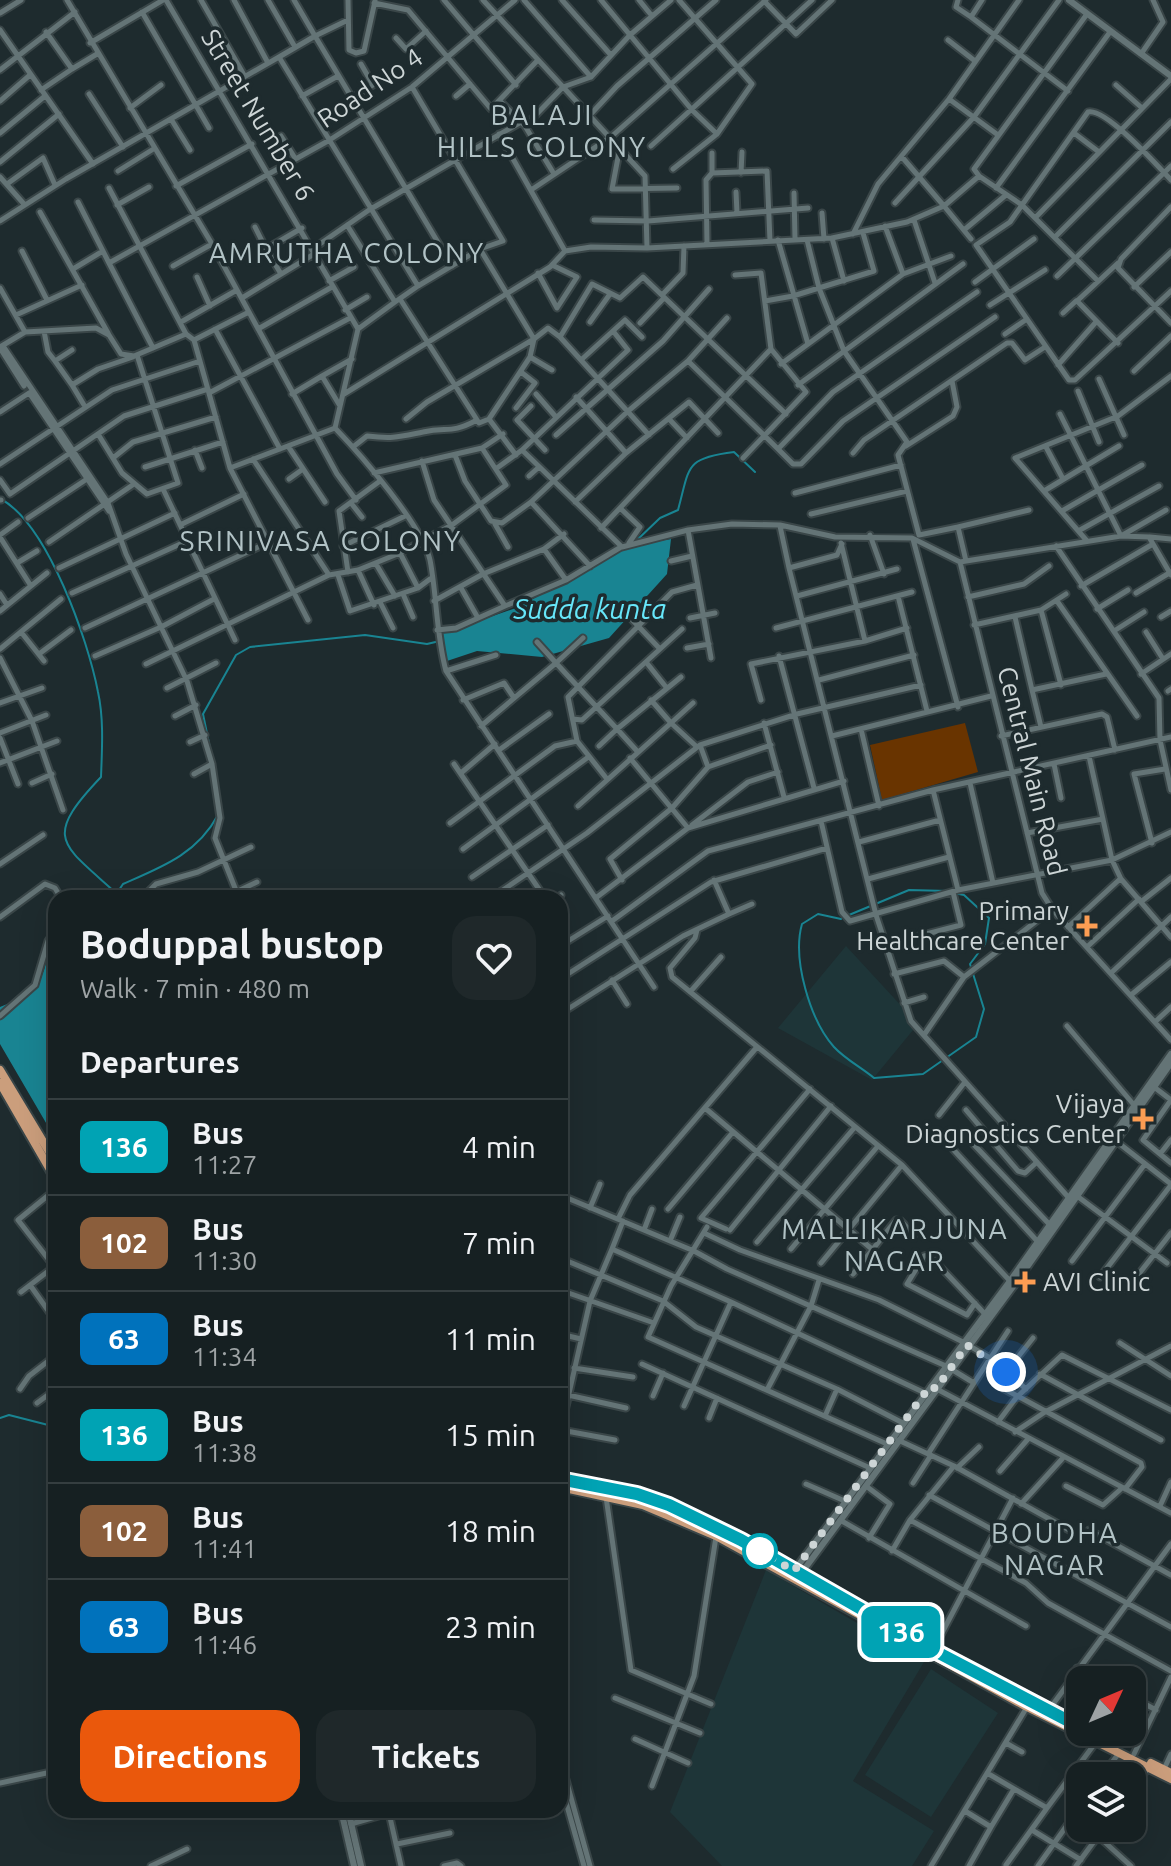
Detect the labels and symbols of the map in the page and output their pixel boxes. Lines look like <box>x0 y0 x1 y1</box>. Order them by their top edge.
street label: Street Number 6 <box>196 24 321 206</box>
street label: Road No 4 <box>312 42 428 133</box>
district label: BALAJI HILLS COLONY <box>437 99 647 162</box>
district label: AMRUTHA COLONY <box>209 237 485 268</box>
district label: SRINIVASA COLONY <box>180 525 462 556</box>
water label: Sudda kunta <box>513 593 666 624</box>
street label: Central Main Road <box>992 663 1072 878</box>
place label: Primary Healthcare Center <box>856 896 1069 955</box>
marker: Primary Healthcare Center <box>1076 915 1098 937</box>
place label: Vijaya Diagnostics Center <box>905 1089 1125 1148</box>
marker: Vijaya Diagnostics Center <box>1132 1108 1154 1130</box>
district label: MALLIKARJUNA NAGAR <box>781 1213 1009 1276</box>
place label: AVI Clinic <box>1043 1267 1150 1296</box>
marker: AVI Clinic <box>1014 1271 1036 1293</box>
your location <box>986 1352 1026 1392</box>
district label: BOUDHA NAGAR <box>991 1517 1119 1580</box>
unlabelled marker <box>743 1534 777 1568</box>
line badge: 136 <box>855 1606 947 1658</box>
north arrow <box>1066 1666 1146 1746</box>

